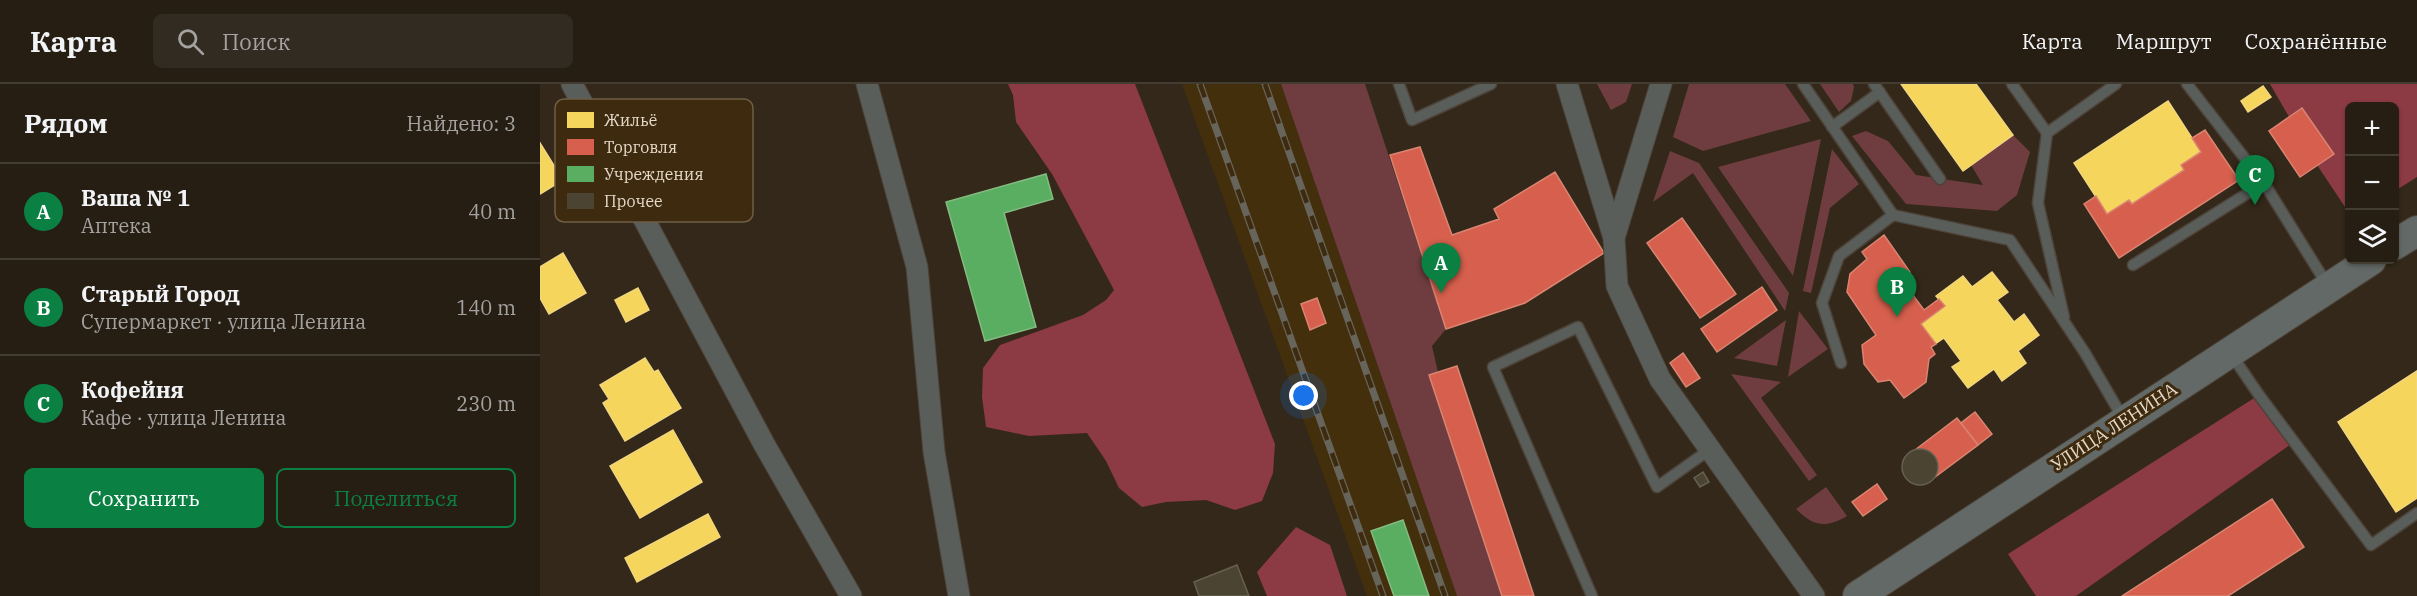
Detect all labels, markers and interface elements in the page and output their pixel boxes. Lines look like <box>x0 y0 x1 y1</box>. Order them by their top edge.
search box <box>153 14 573 68</box>
text: Карта <box>30 23 117 60</box>
icon: search <box>174 25 207 58</box>
text: Поиск <box>222 27 290 56</box>
text: Карта <box>2022 27 2083 55</box>
text: Маршрут <box>2116 27 2212 55</box>
text: Сохранённые <box>2245 27 2387 55</box>
legend <box>555 99 753 222</box>
map controls <box>2345 102 2399 264</box>
button: + <box>2345 102 2399 156</box>
text: Рядом <box>24 106 108 140</box>
text: Найдено: 3 <box>407 110 516 137</box>
text: Жильё <box>604 110 657 130</box>
text: Торговля <box>604 137 677 157</box>
pin: C <box>2236 156 2274 205</box>
button: − <box>2345 156 2399 210</box>
text: Учреждения <box>604 164 704 184</box>
text: Ваша № 1 <box>81 183 190 212</box>
text: Прочее <box>604 191 663 211</box>
text: A <box>37 198 50 225</box>
text: 40 m <box>468 198 516 225</box>
button: layers <box>2345 210 2399 264</box>
text: Аптека <box>81 212 152 239</box>
pin: A <box>1422 244 1460 293</box>
pin: B <box>1878 268 1916 317</box>
text: Старый Город <box>81 279 240 308</box>
text: B <box>36 294 51 321</box>
text: 140 m <box>456 294 516 321</box>
text: Супермаркет · улица Ленина <box>81 308 366 335</box>
text: Кофейня <box>81 375 184 404</box>
street label: УЛИЦА ЛЕНИНА <box>2046 377 2182 476</box>
your location <box>1289 381 1318 410</box>
text: C <box>37 390 50 417</box>
text: 230 m <box>456 390 516 417</box>
text: Кафе · улица Ленина <box>81 404 286 431</box>
button: Сохранить <box>24 468 264 528</box>
button: Поделиться <box>276 468 516 528</box>

